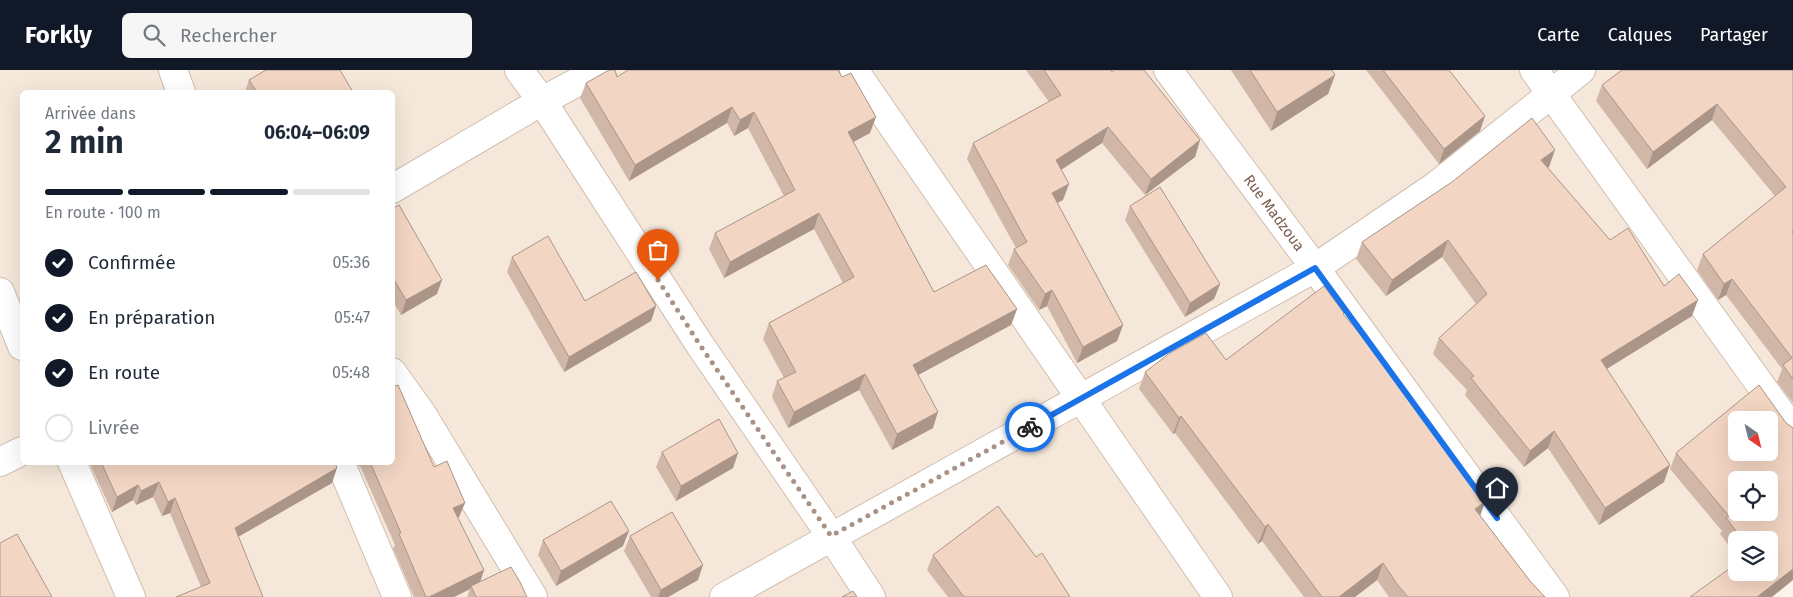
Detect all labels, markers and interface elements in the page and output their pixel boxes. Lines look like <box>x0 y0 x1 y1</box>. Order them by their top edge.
search box <box>122 13 472 58</box>
text: Forkly <box>25 21 92 49</box>
icon: search <box>140 21 168 49</box>
text: Rechercher <box>180 24 277 47</box>
text: Carte <box>1537 24 1580 46</box>
text: Calques <box>1608 24 1672 46</box>
text: Partager <box>1700 24 1768 46</box>
text: Arrivée dans <box>45 104 136 123</box>
text: 06:04–06:09 <box>264 121 370 144</box>
text: 2 min <box>45 123 124 161</box>
street label: Rue Madzoua <box>1240 171 1308 255</box>
text: En route · 100 m <box>45 203 161 222</box>
pin <box>637 229 679 280</box>
icon: bag <box>644 236 672 264</box>
icon: check <box>45 249 73 277</box>
text: Confirmée <box>88 251 176 274</box>
text: 05:36 <box>333 253 370 272</box>
icon: check <box>45 304 73 332</box>
text: En préparation <box>88 306 215 329</box>
text: 05:47 <box>334 308 370 327</box>
icon: check <box>45 359 73 387</box>
text: En route <box>88 361 160 384</box>
text: 05:48 <box>332 363 370 382</box>
courier <box>1005 402 1055 452</box>
north arrow <box>1728 411 1778 461</box>
map controls <box>1728 411 1778 581</box>
icon: bike <box>1016 413 1044 441</box>
text: Livrée <box>88 416 140 439</box>
pin <box>1476 467 1518 518</box>
button: locate <box>1728 471 1778 521</box>
icon: home <box>1483 474 1511 502</box>
button: layers <box>1728 531 1778 581</box>

